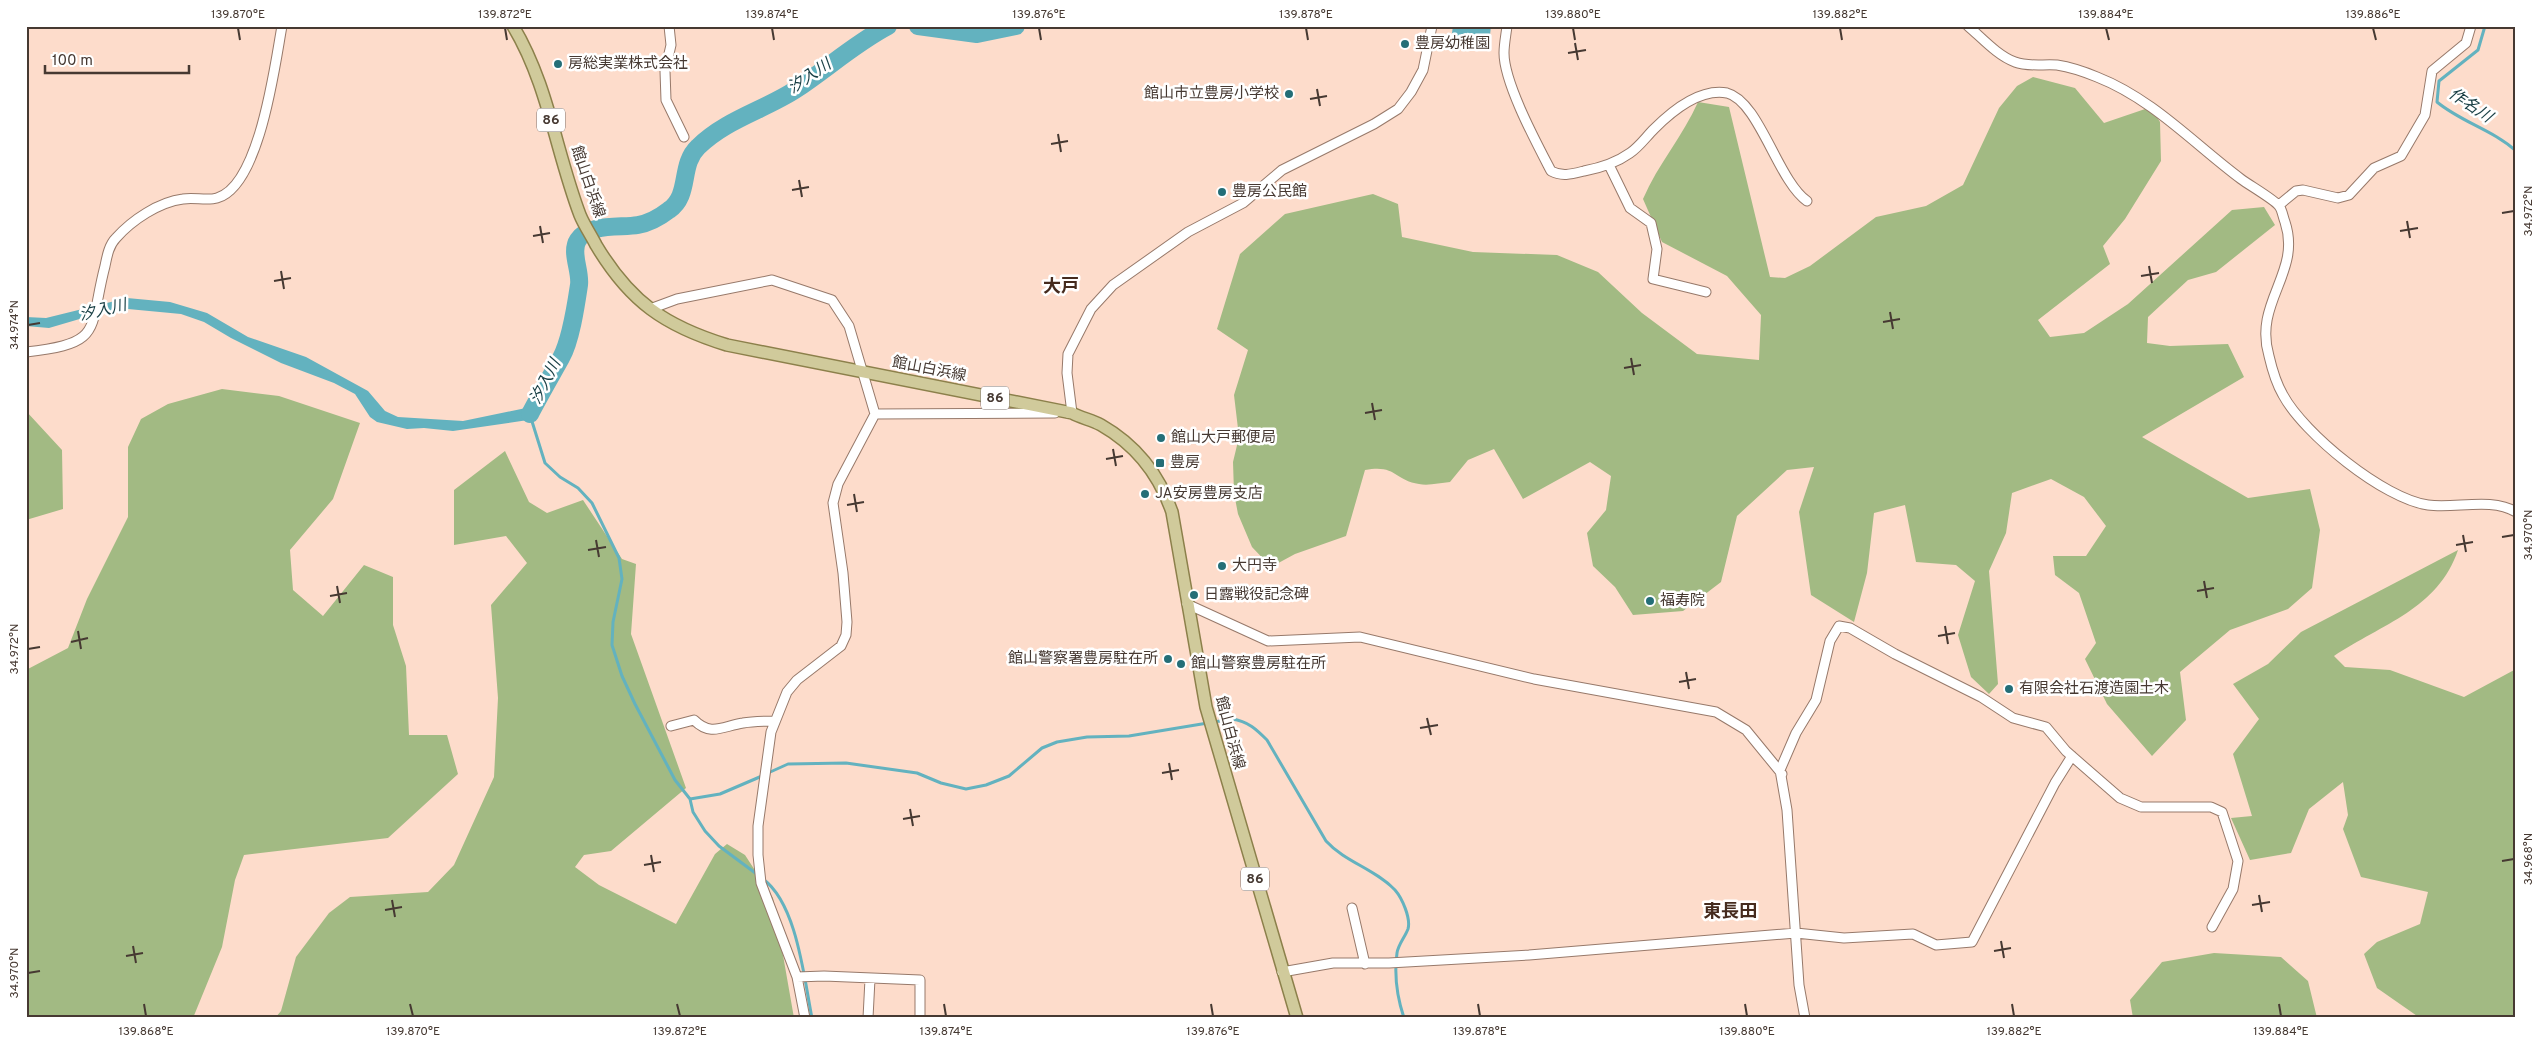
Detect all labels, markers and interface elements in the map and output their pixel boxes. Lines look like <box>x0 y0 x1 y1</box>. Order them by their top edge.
text: 139.870°E <box>211 7 265 23</box>
text: 139.872°E <box>478 7 532 23</box>
text: 139.874°E <box>745 7 799 23</box>
text: 139.876°E <box>1012 7 1066 23</box>
text: 139.878°E <box>1279 7 1333 23</box>
text: 139.880°E <box>1545 7 1601 23</box>
text: 139.882°E <box>1812 7 1868 23</box>
text: 139.884°E <box>2078 7 2134 23</box>
text: 139.886°E <box>2345 7 2401 23</box>
place label: 豊房幼稚園 <box>1415 35 1490 54</box>
marker: 豊房幼稚園 <box>1399 38 1411 50</box>
scale bar <box>45 42 189 74</box>
text: 100 m <box>52 52 93 71</box>
water label: 汐入川 <box>785 54 837 99</box>
place label: 房総実業株式会社 <box>568 55 688 74</box>
marker: 房総実業株式会社 <box>552 58 564 70</box>
water label: 作名川 <box>2445 84 2497 129</box>
place label: 館山市立豊房小学校 <box>1144 85 1279 104</box>
marker: 館山市立豊房小学校 <box>1283 88 1295 100</box>
road number: 86 <box>537 108 565 132</box>
street label: 館山白浜線 <box>566 143 608 221</box>
place label: 豊房公民館 <box>1232 183 1307 202</box>
marker: 豊房公民館 <box>1216 186 1228 198</box>
text: 34.972°N <box>2521 186 2537 237</box>
district label: 大戸 <box>1043 276 1079 299</box>
water label: 汐入川 <box>77 295 131 326</box>
text: 34.974°N <box>7 300 23 350</box>
water label: 汐入川 <box>526 354 567 408</box>
street label: 館山白浜線 <box>890 354 968 386</box>
road number: 86 <box>981 386 1009 409</box>
place label: 館山大戸郵便局 <box>1171 429 1276 448</box>
marker: 館山大戸郵便局 <box>1155 432 1167 444</box>
place label: 豊房 <box>1170 454 1200 473</box>
marker: 豊房 <box>1154 457 1166 469</box>
place label: JA安房豊房支店 <box>1155 485 1263 504</box>
marker: JA安房豊房支店 <box>1139 488 1151 500</box>
text: 34.970°N <box>2521 509 2537 561</box>
place label: 大円寺 <box>1232 557 1277 576</box>
marker: 大円寺 <box>1216 560 1228 572</box>
place label: 日露戦役記念碑 <box>1204 585 1309 605</box>
marker: 日露戦役記念碑 <box>1188 589 1200 601</box>
place label: 福寿院 <box>1660 592 1705 611</box>
marker: 福寿院 <box>1644 595 1656 607</box>
text: 34.972°N <box>7 624 23 675</box>
place label: 館山警察署豊房駐在所 <box>1008 650 1158 669</box>
marker: 館山警察署豊房駐在所 <box>1162 653 1174 665</box>
place label: 館山警察豊房駐在所 <box>1191 655 1326 674</box>
marker: 館山警察豊房駐在所 <box>1175 658 1187 670</box>
place label: 有限会社石渡造園土木 <box>2019 680 2169 699</box>
marker: 有限会社石渡造園土木 <box>2003 683 2015 695</box>
street label: 館山白浜線 <box>1210 694 1248 772</box>
text: 34.968°N <box>2521 833 2537 885</box>
road number: 86 <box>1241 868 1269 891</box>
district label: 東長田 <box>1703 901 1757 924</box>
text: 34.970°N <box>7 947 23 999</box>
text: 139.868°E <box>118 1024 174 1040</box>
text: 139.870°E <box>386 1024 440 1040</box>
text: 139.872°E <box>653 1024 707 1040</box>
text: 139.874°E <box>919 1024 973 1040</box>
text: 139.876°E <box>1186 1024 1240 1040</box>
text: 139.878°E <box>1453 1024 1507 1040</box>
text: 139.880°E <box>1719 1024 1775 1040</box>
text: 139.882°E <box>1986 1024 2042 1040</box>
text: 139.884°E <box>2253 1024 2309 1040</box>

